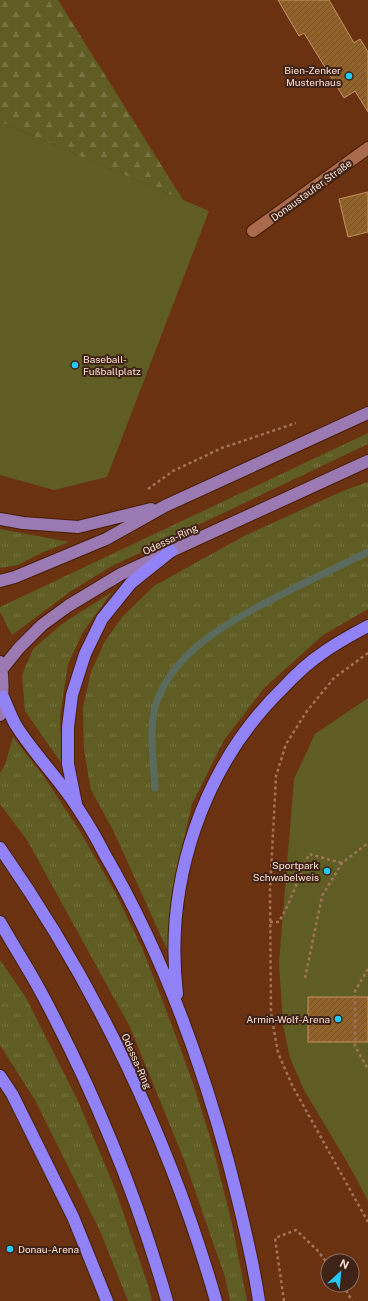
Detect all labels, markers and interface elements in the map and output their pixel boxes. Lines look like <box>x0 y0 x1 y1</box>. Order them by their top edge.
place label: Bien-Zenker Musterhaus <box>284 64 341 88</box>
marker: Bien-Zenker Musterhaus <box>344 71 354 81</box>
street label: Donaustaufer Straße <box>268 156 354 223</box>
place label: Baseball- Fußballplatz <box>83 353 141 377</box>
marker: Baseball- Fußballplatz <box>70 360 80 370</box>
street label: Odessa-Ring <box>140 521 200 557</box>
place label: Sportpark Schwabelweis <box>253 859 319 883</box>
marker: Sportpark Schwabelweis <box>322 866 332 876</box>
place label: Armin-Wolf-Arena <box>246 1013 330 1025</box>
marker: Armin-Wolf-Arena <box>333 1014 343 1024</box>
street label: Odessa-Ring <box>119 1031 155 1091</box>
place label: Donau-Arena <box>18 1243 79 1255</box>
marker: Donau-Arena <box>5 1244 15 1254</box>
north arrow <box>320 1253 360 1293</box>
text: N <box>338 1257 351 1271</box>

